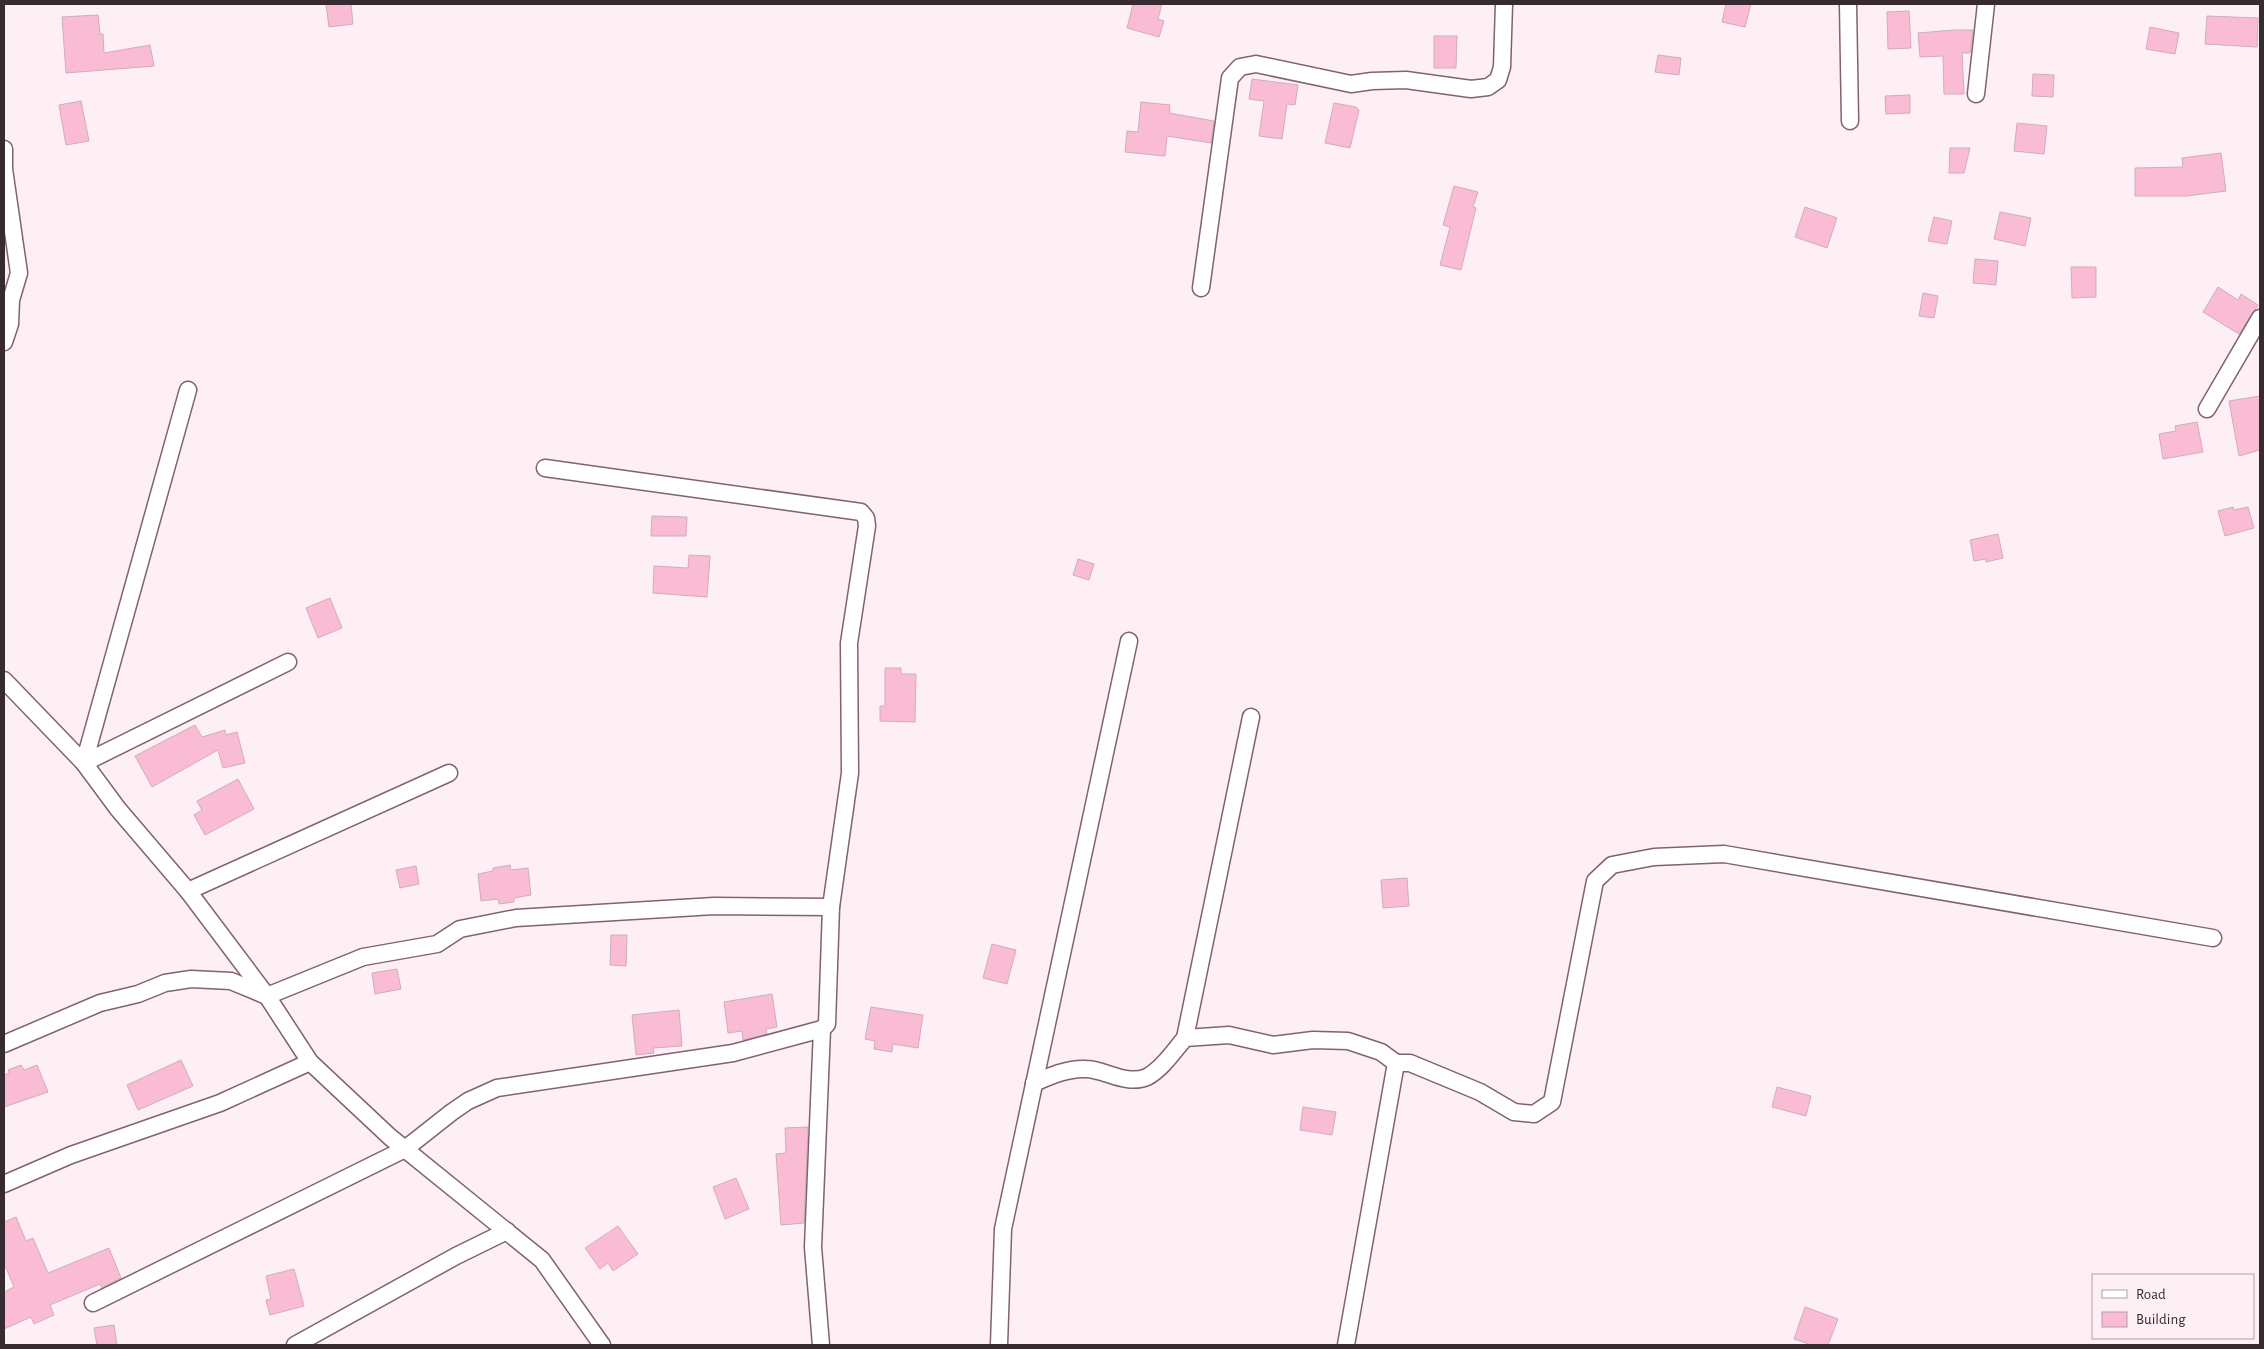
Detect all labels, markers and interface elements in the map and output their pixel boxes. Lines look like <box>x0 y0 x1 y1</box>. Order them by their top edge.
legend <box>2092 1274 2254 1339</box>
text: Road <box>2136 1287 2166 1302</box>
text: Building <box>2136 1312 2186 1327</box>

